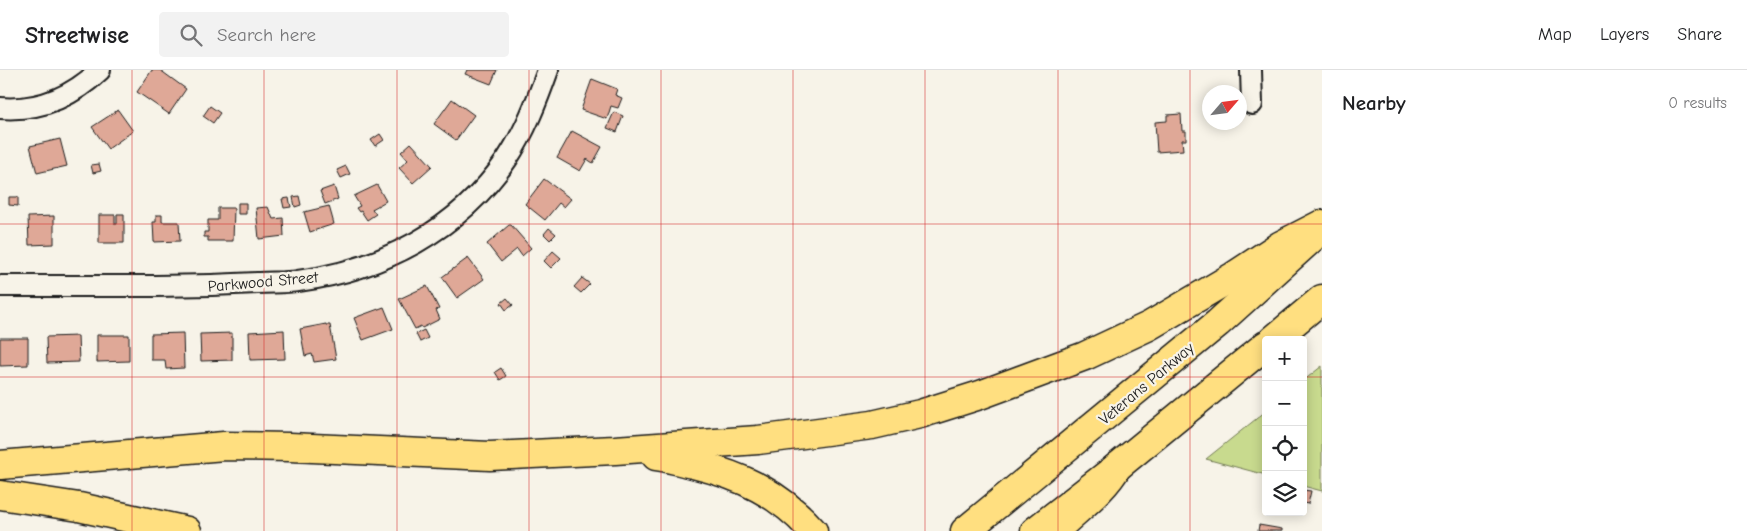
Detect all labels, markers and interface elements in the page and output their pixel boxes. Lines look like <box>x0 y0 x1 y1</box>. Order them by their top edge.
search box <box>159 12 509 57</box>
text: Streetwise <box>25 21 129 49</box>
icon: search <box>177 21 205 49</box>
text: Search here <box>217 24 316 46</box>
text: Map <box>1538 24 1572 45</box>
text: Layers <box>1600 24 1649 45</box>
text: Share <box>1677 24 1722 45</box>
north arrow <box>1202 85 1247 130</box>
text: Nearby <box>1342 91 1406 115</box>
text: 0 results <box>1668 94 1727 112</box>
street label: Parkwood Street <box>207 268 319 296</box>
map controls <box>1262 336 1307 516</box>
button: + <box>1262 336 1307 381</box>
street label: Veterans Parkway <box>1096 338 1198 429</box>
button: − <box>1262 381 1307 426</box>
button: locate <box>1262 426 1307 471</box>
button: layers <box>1262 471 1307 516</box>

